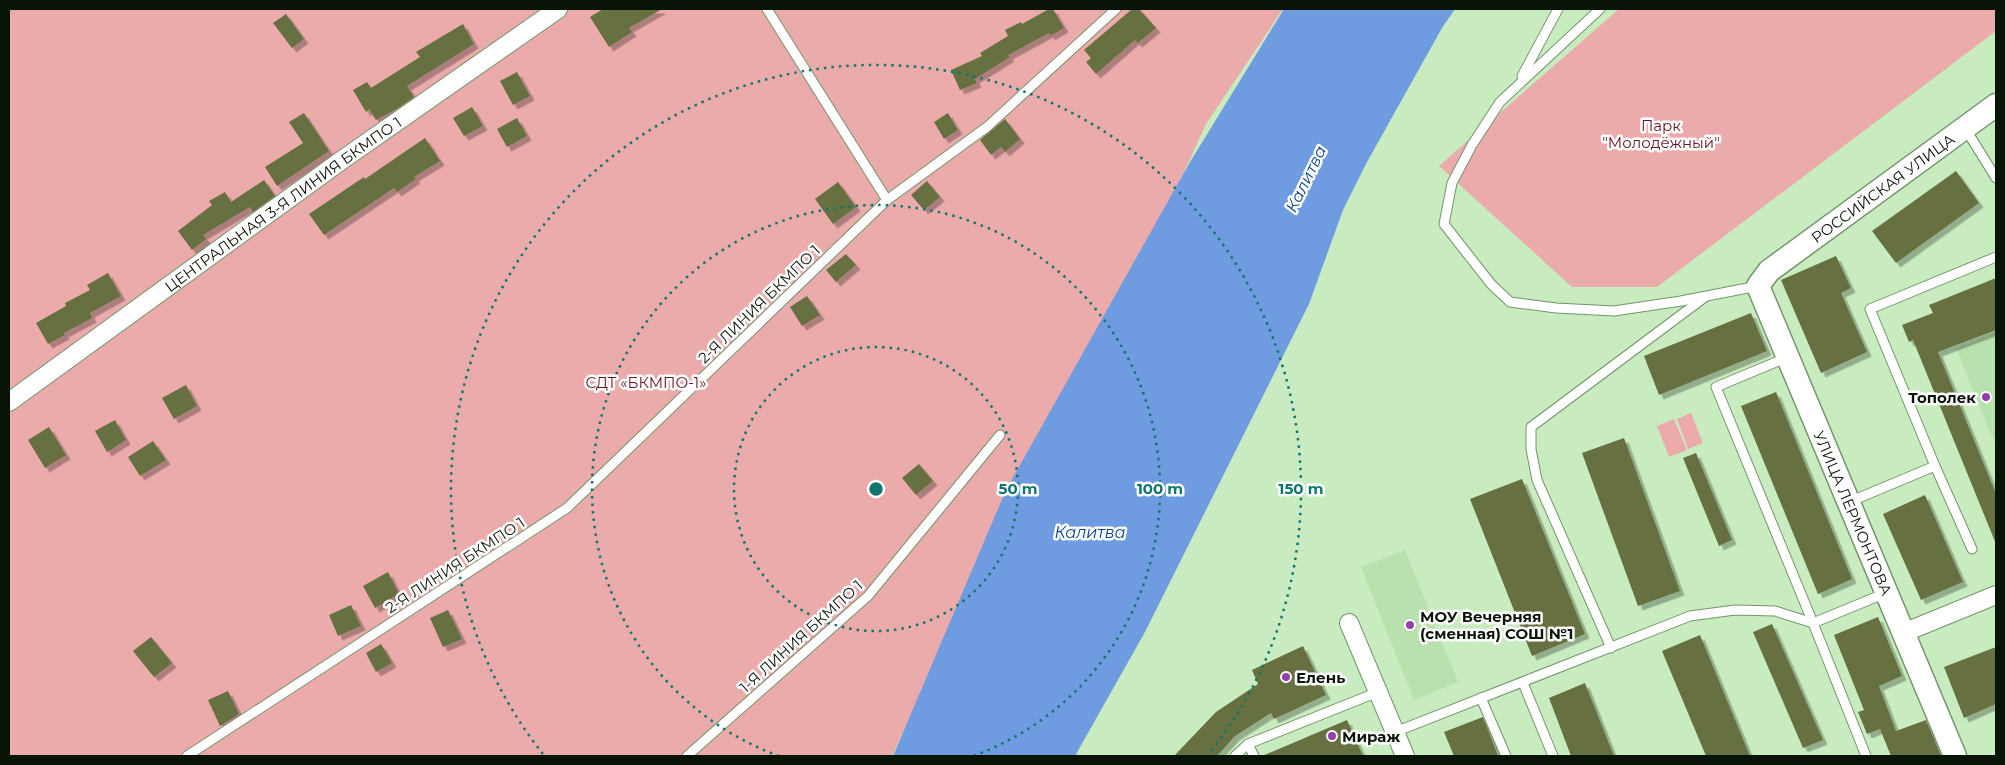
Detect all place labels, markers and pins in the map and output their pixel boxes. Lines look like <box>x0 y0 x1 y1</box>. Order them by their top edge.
place label: Тополек <box>1908 388 1976 407</box>
marker: Тополек <box>1980 391 1992 403</box>
centre of rings <box>867 480 885 498</box>
place label: МОУ Вечерняя (сменная) СОШ №1 <box>1420 607 1573 643</box>
marker: МОУ Вечерняя (сменная) СОШ №1 <box>1404 619 1416 631</box>
place label: Елень <box>1296 668 1345 687</box>
marker: Елень <box>1280 671 1292 683</box>
place label: Мираж <box>1342 727 1400 746</box>
marker: Мираж <box>1326 730 1338 742</box>

